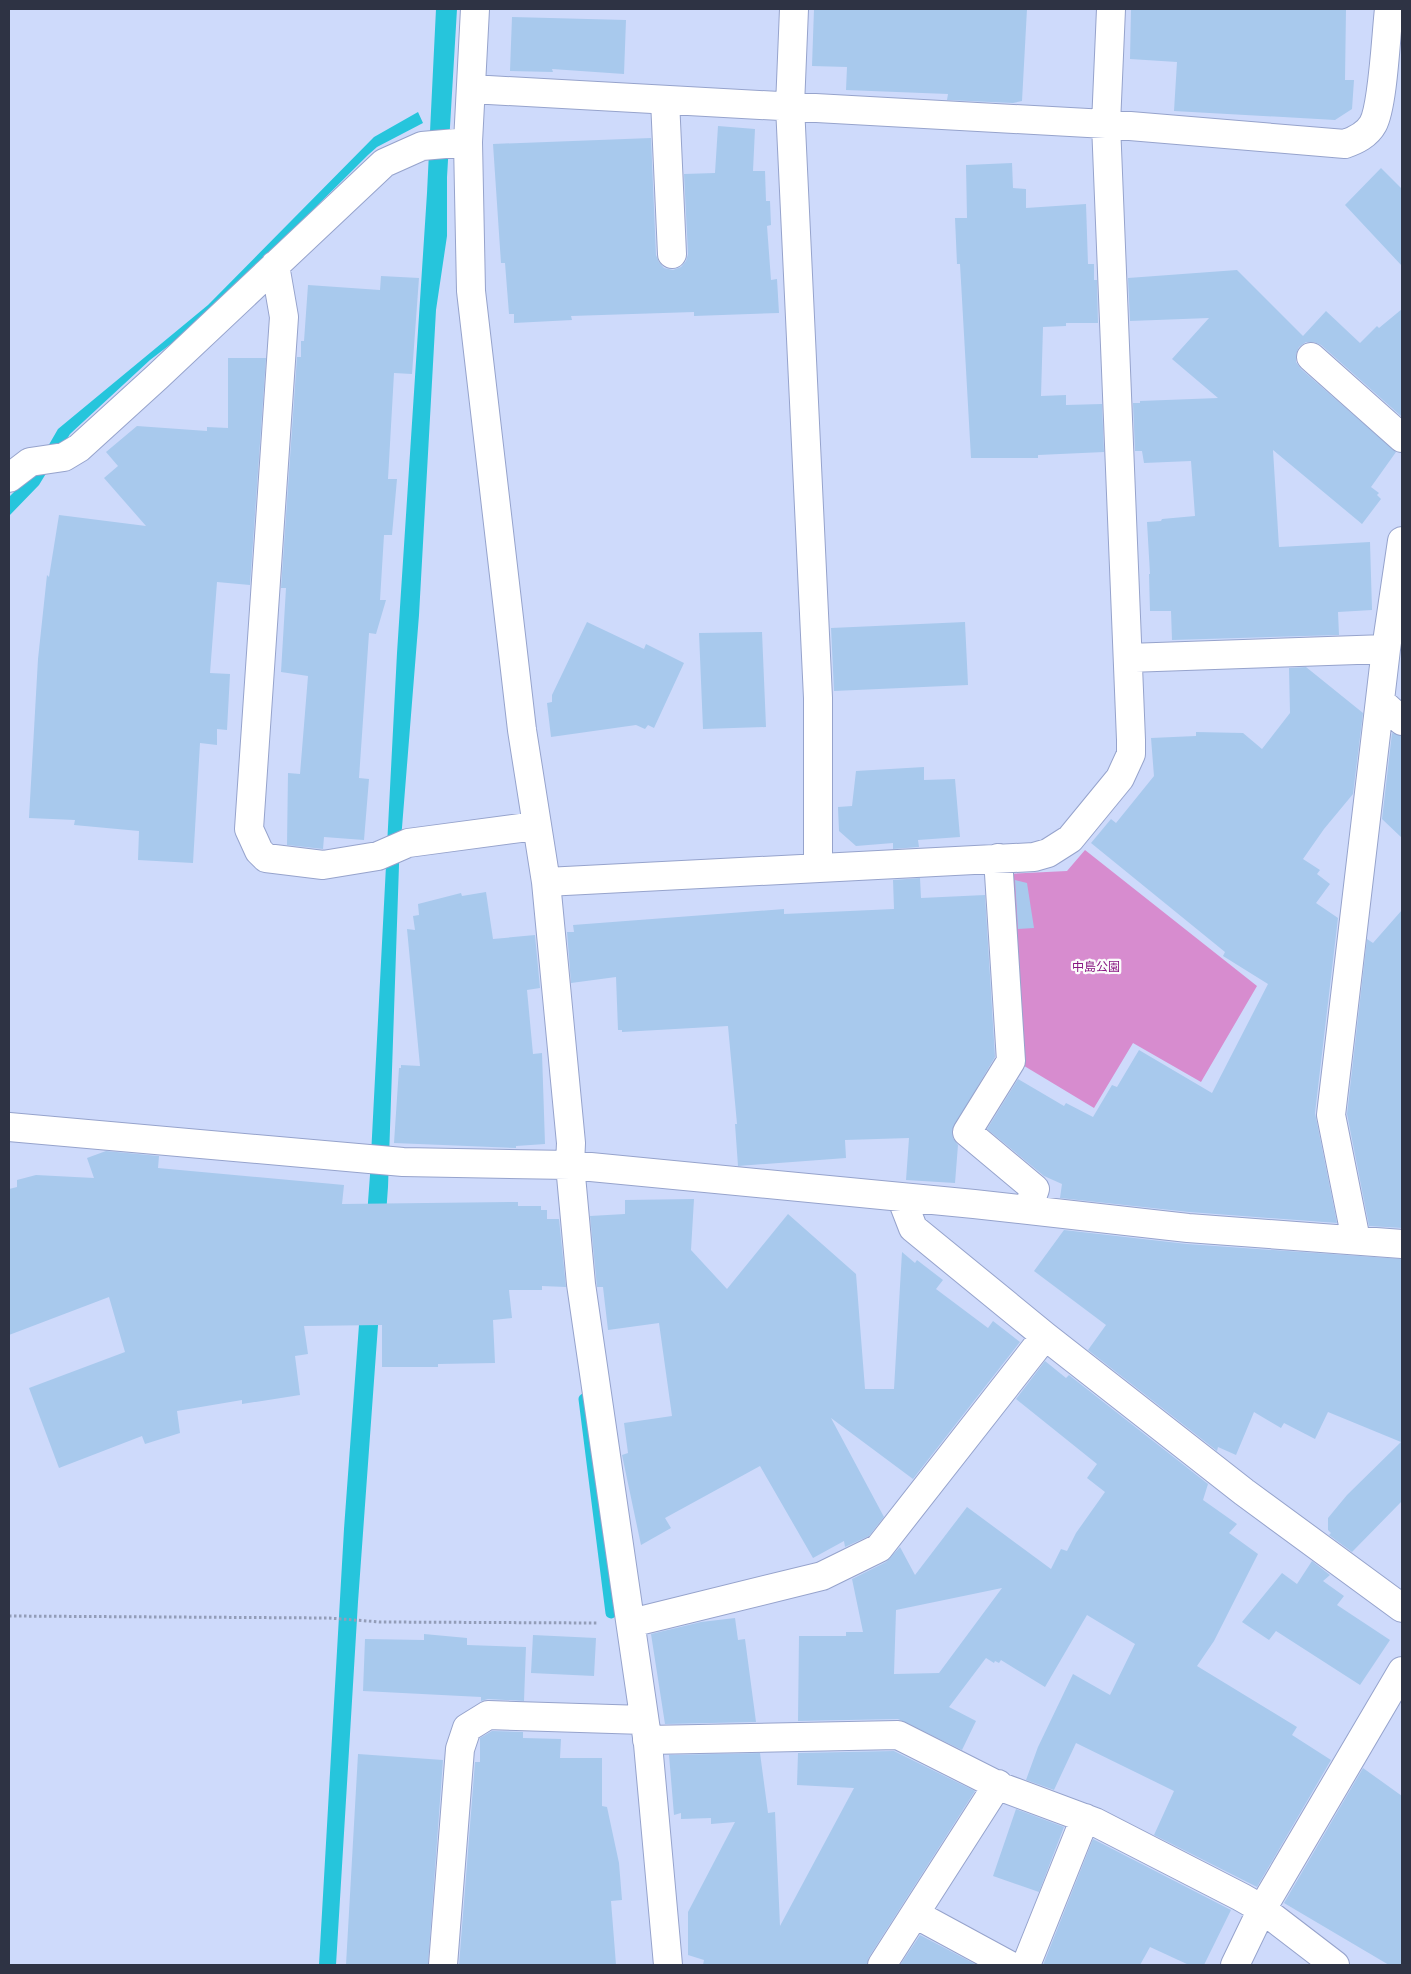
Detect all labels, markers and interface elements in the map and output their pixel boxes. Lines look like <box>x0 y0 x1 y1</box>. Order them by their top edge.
park label: 中島公園 <box>1072 958 1120 975</box>

